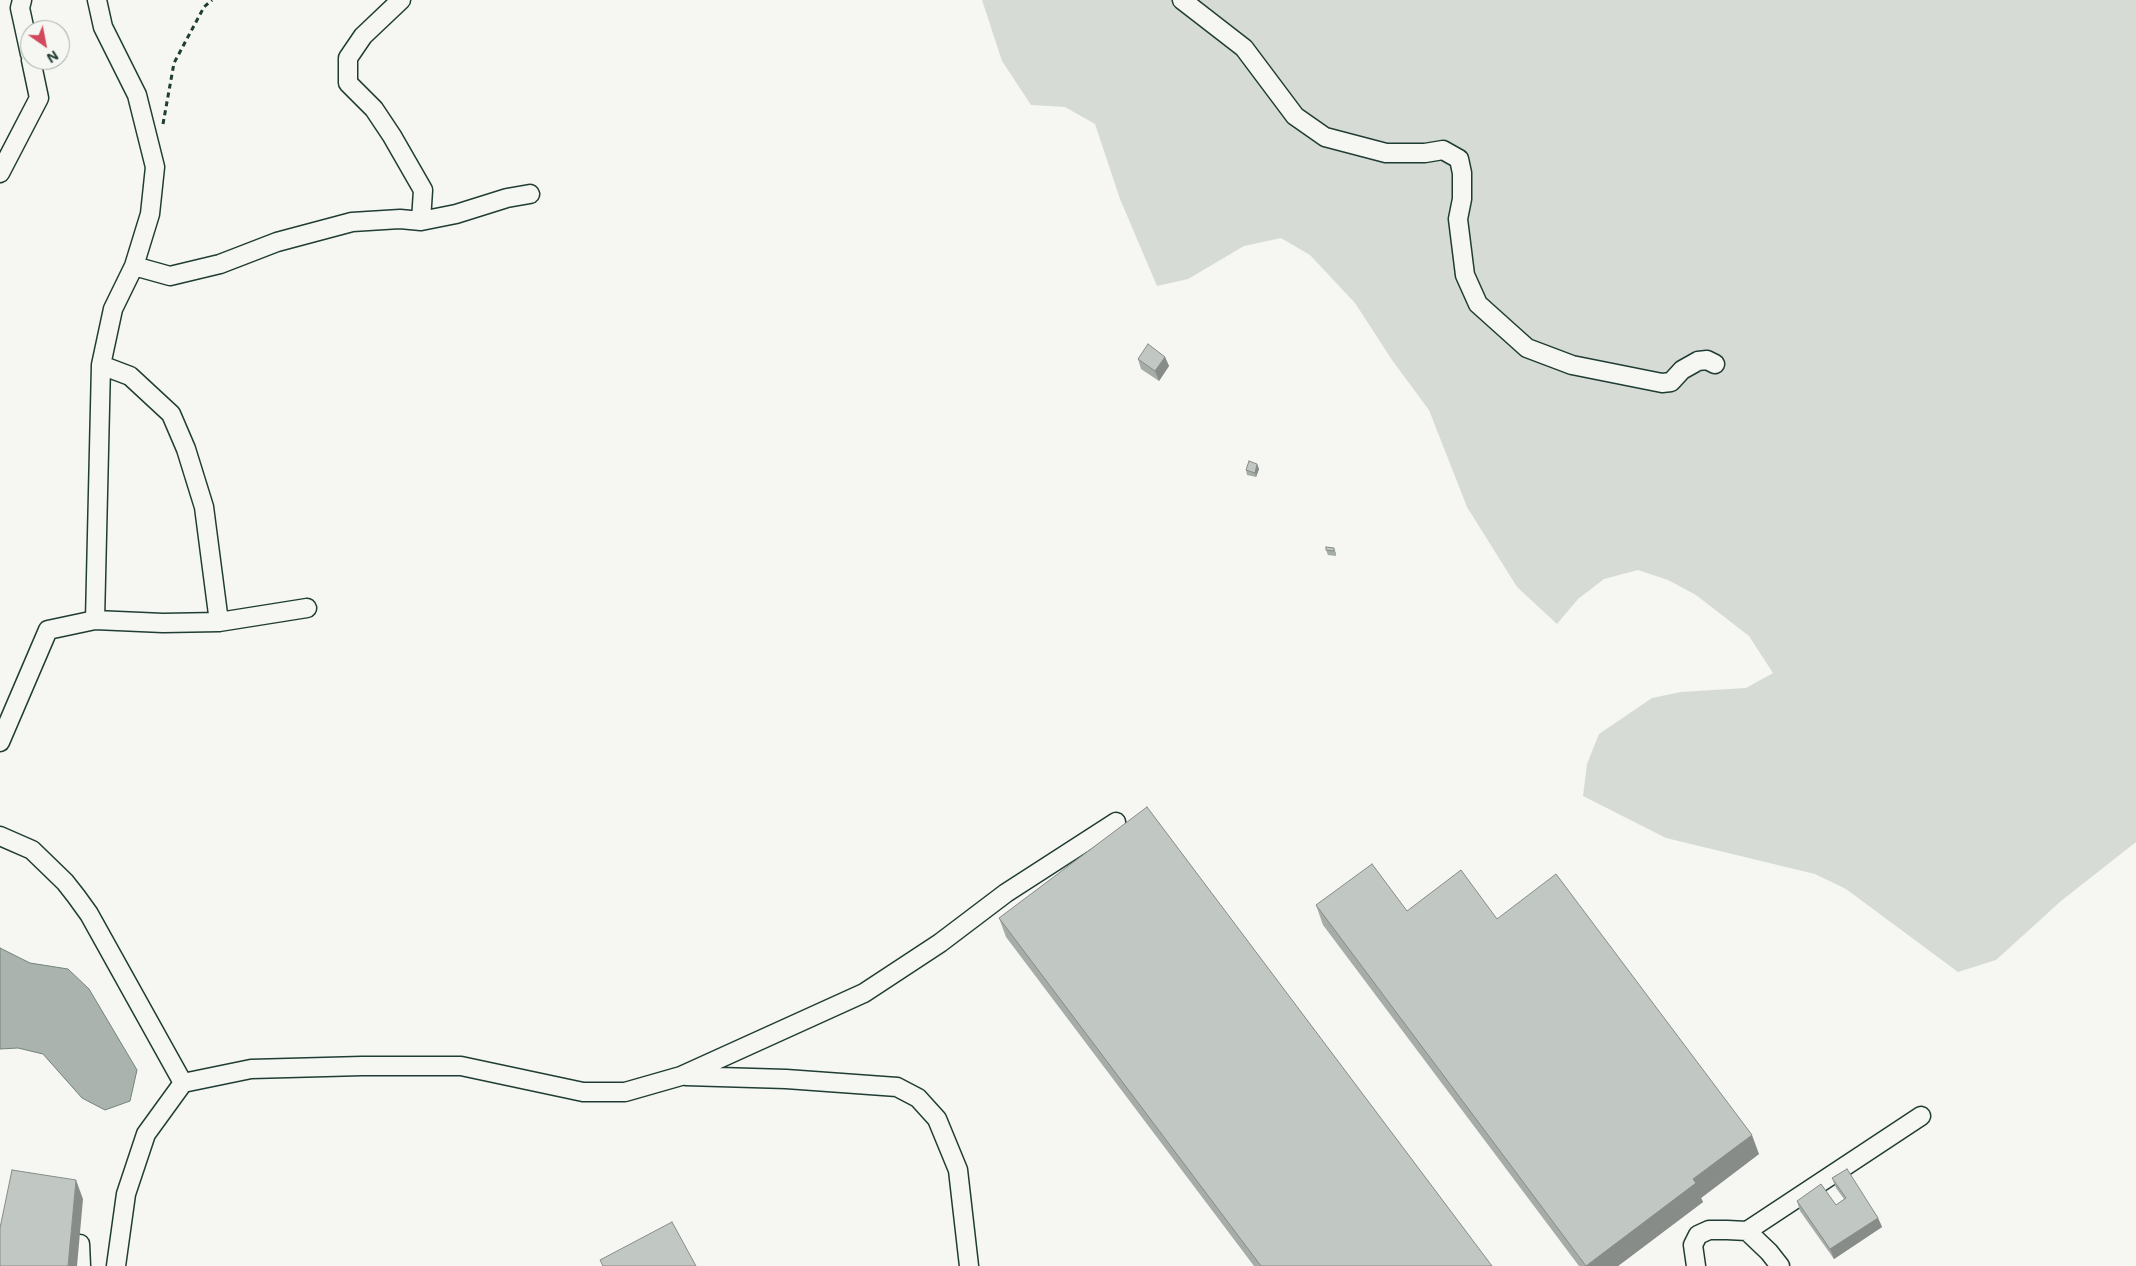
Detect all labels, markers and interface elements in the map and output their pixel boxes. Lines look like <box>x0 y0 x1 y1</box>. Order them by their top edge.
north arrow <box>20 20 70 70</box>
text: N <box>43 46 63 68</box>

